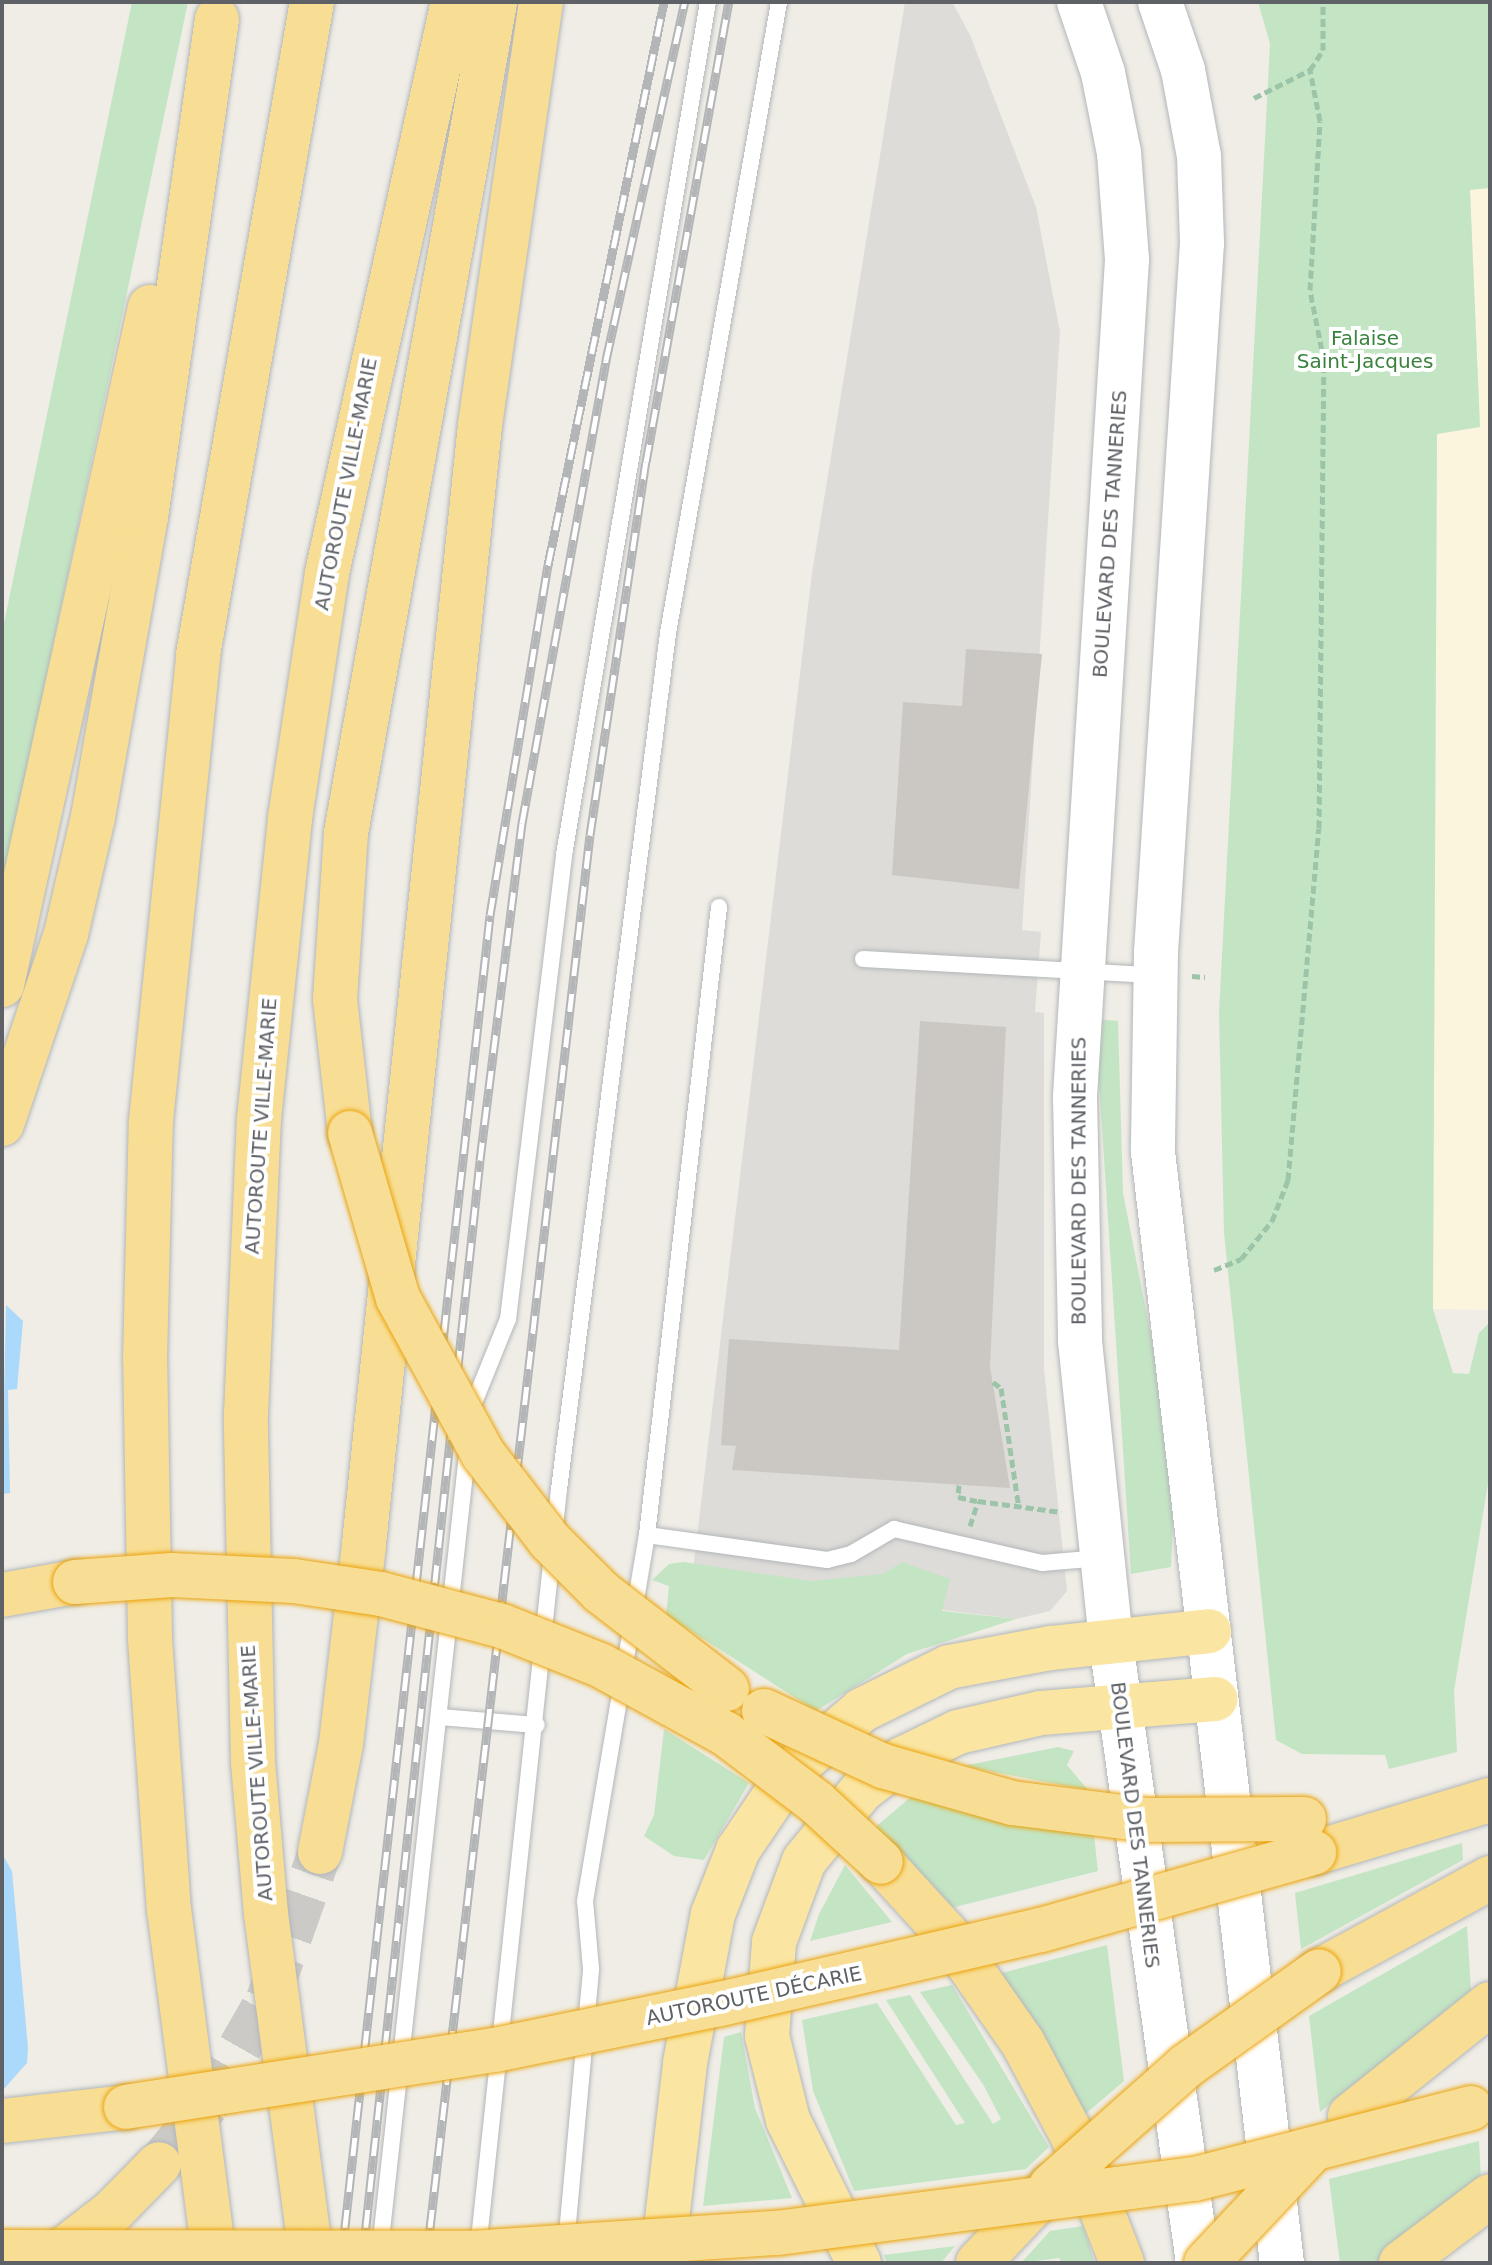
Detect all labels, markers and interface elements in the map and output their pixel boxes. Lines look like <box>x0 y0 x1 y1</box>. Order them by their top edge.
park label: Falaise Saint-Jacques <box>1297 326 1433 373</box>
street label: AUTOROUTE VILLE-MARIE <box>310 356 382 612</box>
street label: BOULEVARD DES TANNERIES <box>1088 389 1132 679</box>
street label: AUTOROUTE VILLE-MARIE <box>240 997 282 1255</box>
street label: BOULEVARD DES TANNERIES <box>1067 1037 1091 1325</box>
street label: AUTOROUTE VILLE-MARIE <box>236 1644 278 1902</box>
street label: BOULEVARD DES TANNERIES <box>1106 1680 1164 1970</box>
street label: AUTOROUTE DÉCARIE <box>644 1961 864 2031</box>

